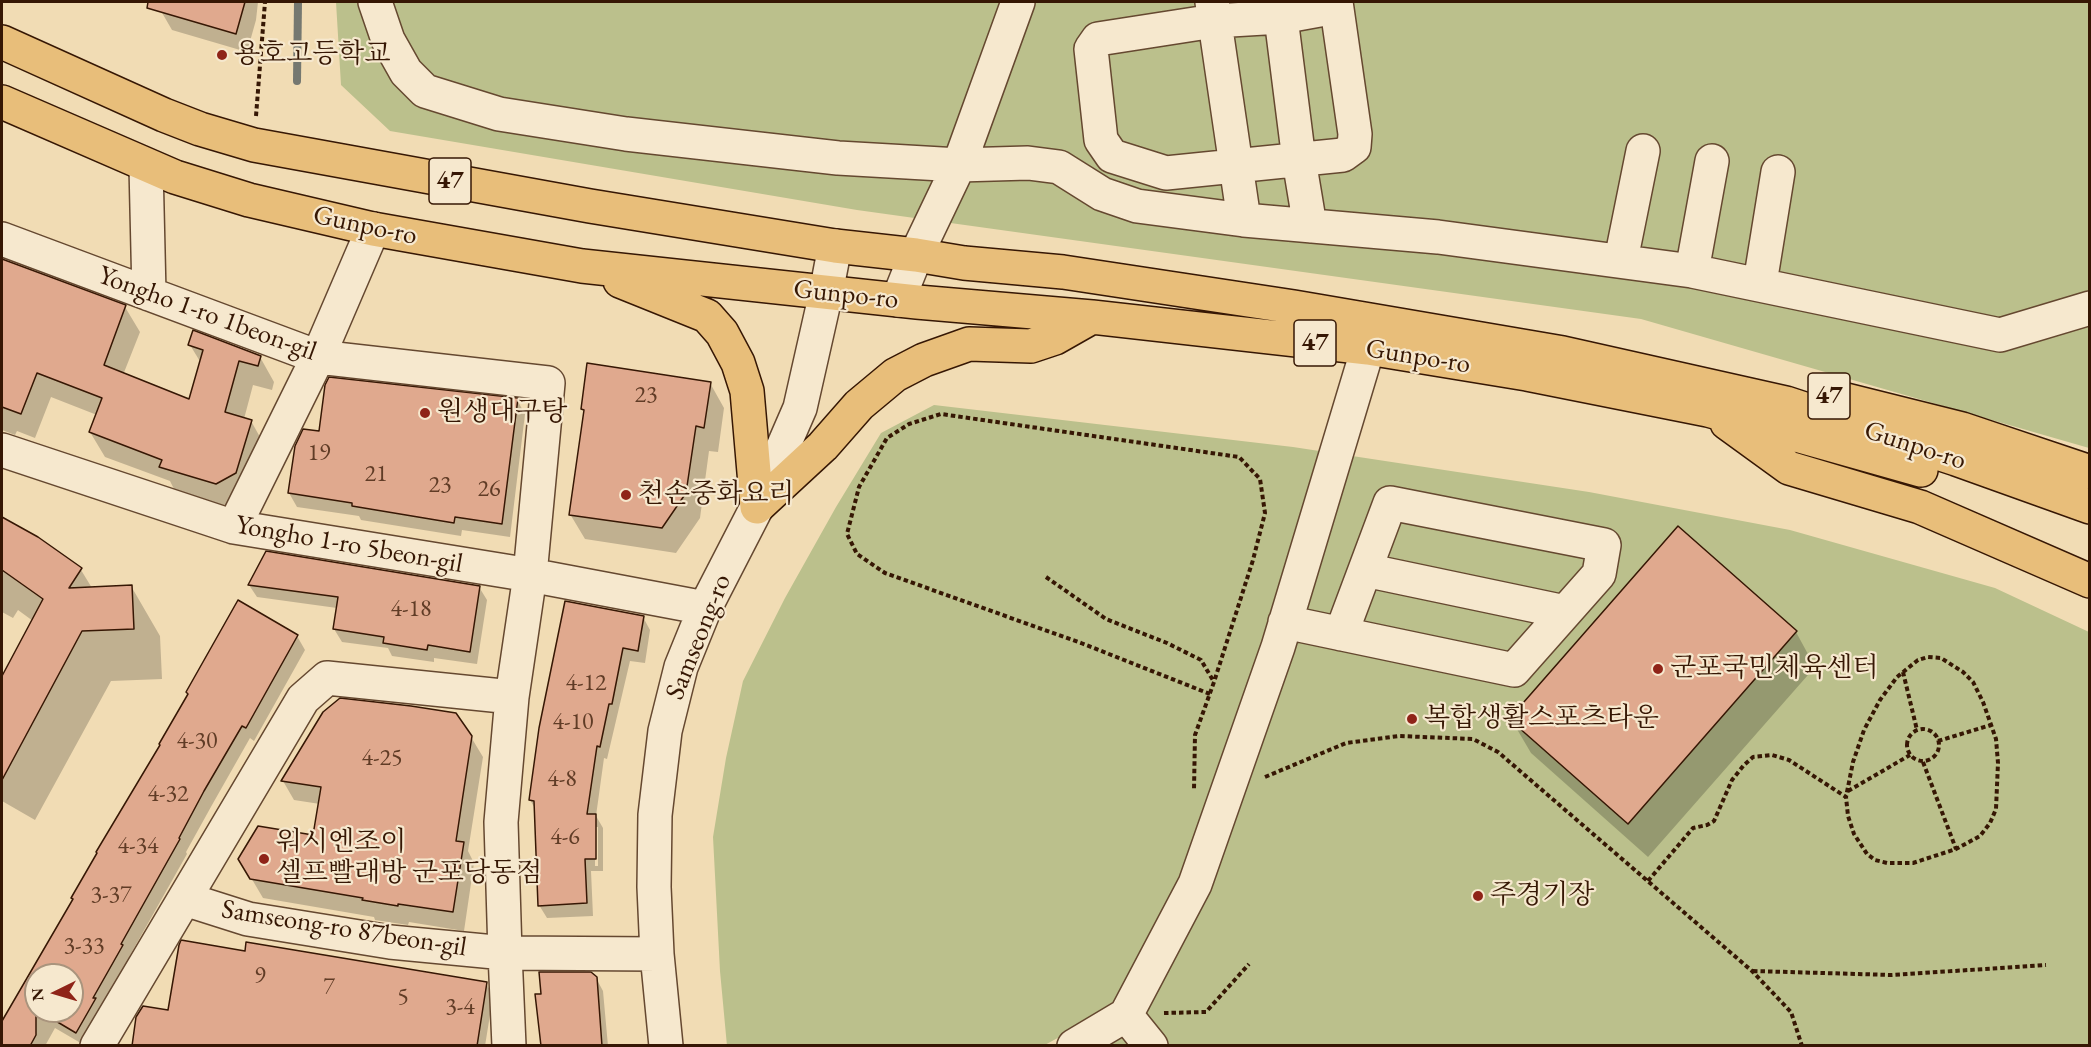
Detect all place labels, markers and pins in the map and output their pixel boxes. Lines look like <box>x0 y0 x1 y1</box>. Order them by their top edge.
place label: 용호고등학교 <box>234 39 390 71</box>
marker: 용호고등학교 <box>215 48 229 62</box>
place label: 원생대구탕 <box>437 397 567 429</box>
marker: 원생대구탕 <box>418 406 432 420</box>
place label: 천손중화요리 <box>638 479 794 511</box>
marker: 천손중화요리 <box>619 488 633 502</box>
place label: 군포국민체육센터 <box>1670 653 1879 685</box>
marker: 군포국민체육센터 <box>1651 662 1665 676</box>
place label: 복합생활스포츠타운 <box>1424 703 1659 735</box>
marker: 복합생활스포츠타운 <box>1405 712 1419 726</box>
place label: 워시엔조이 셀프빨래방 군포당동점 <box>276 827 542 890</box>
marker: 워시엔조이 셀프빨래방 군포당동점 <box>257 852 271 866</box>
place label: 주경기장 <box>1490 880 1594 912</box>
marker: 주경기장 <box>1471 889 1485 903</box>

